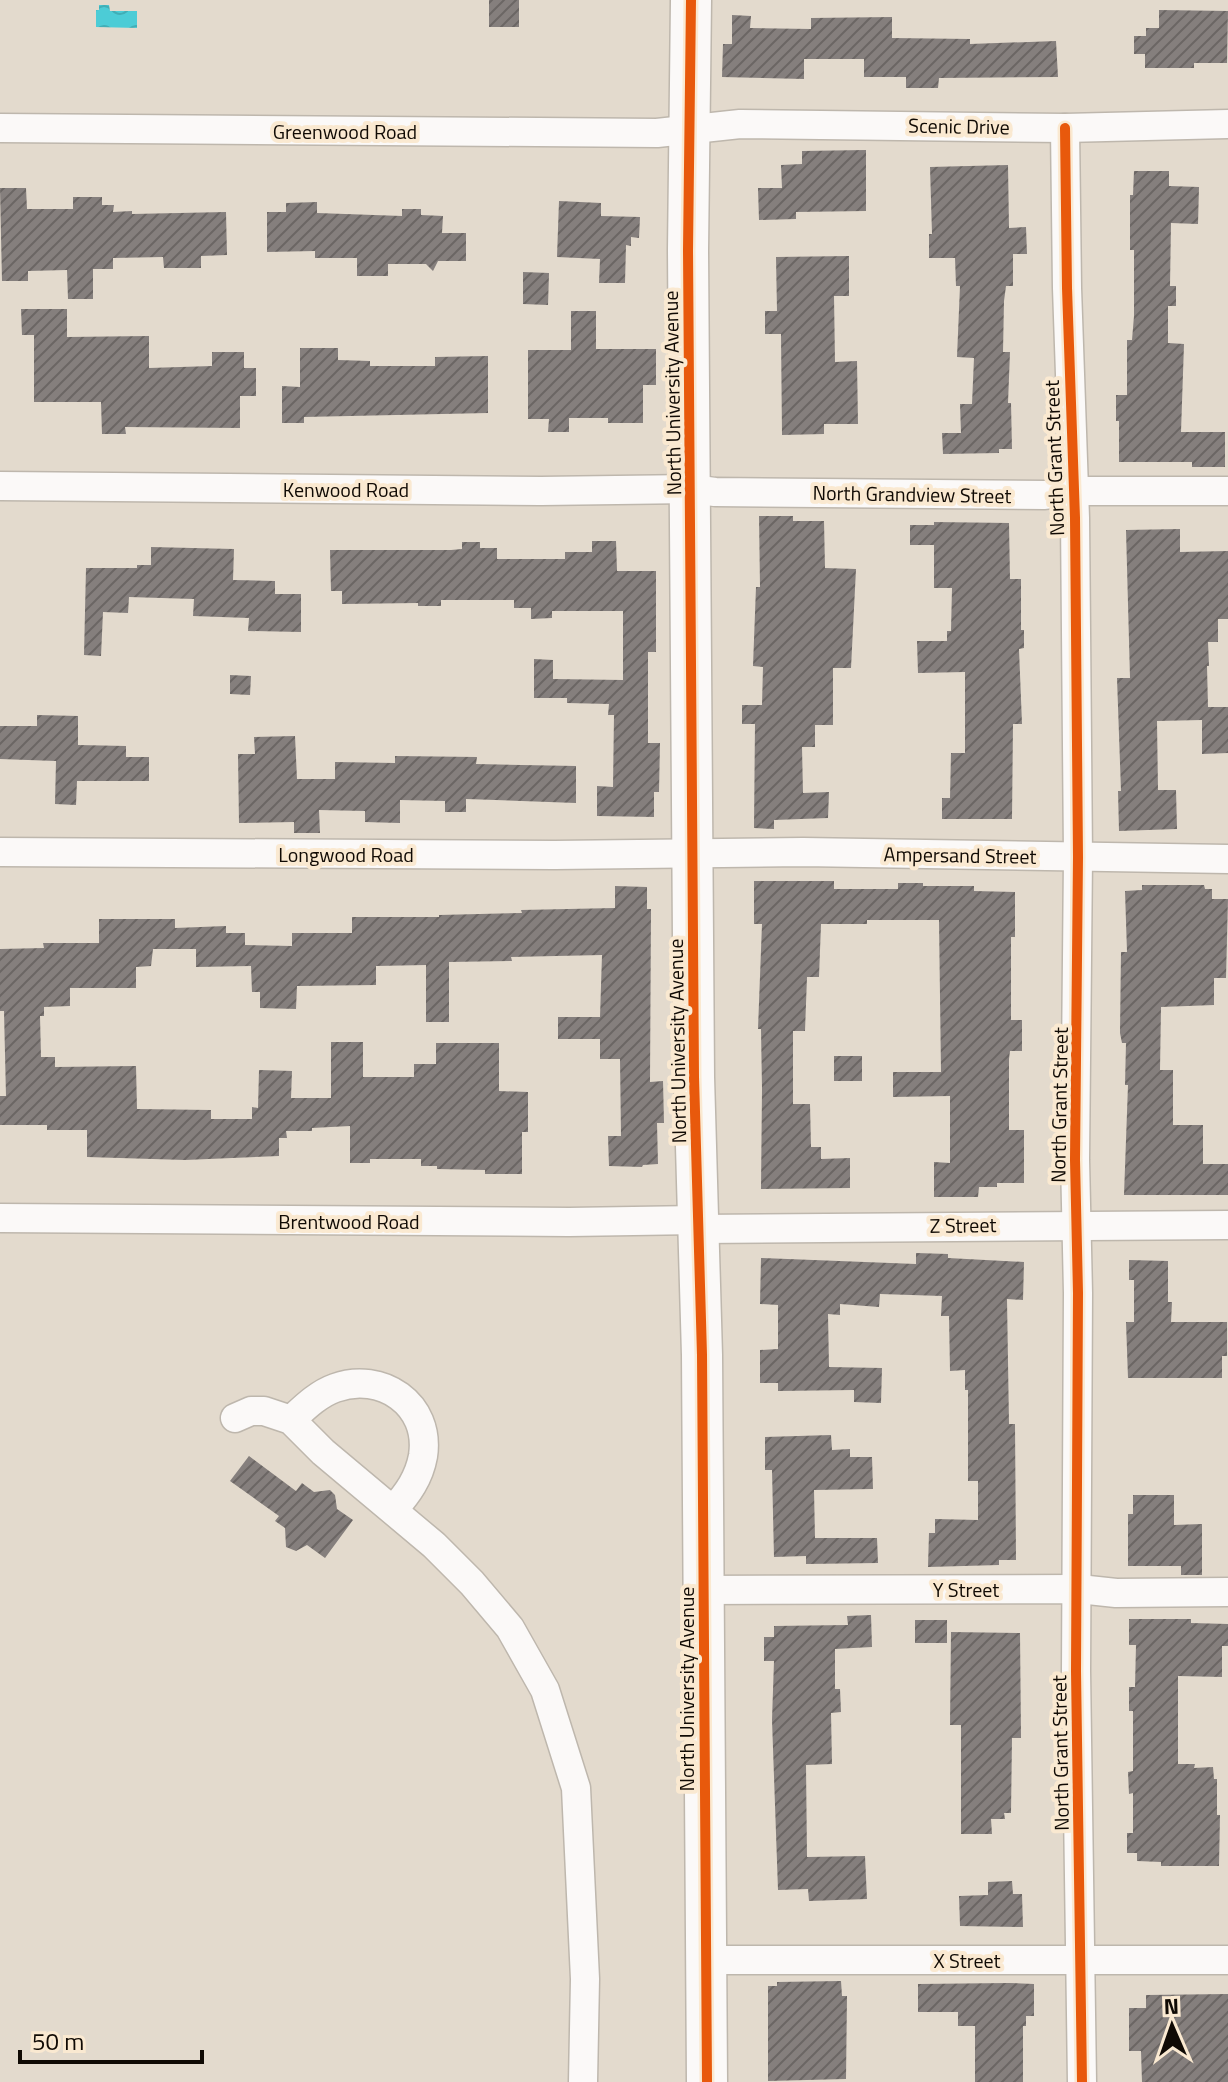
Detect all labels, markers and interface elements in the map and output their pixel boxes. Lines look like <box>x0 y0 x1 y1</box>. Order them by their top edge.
street label: Scenic Drive <box>908 110 1010 142</box>
street label: Greenwood Road <box>273 116 417 147</box>
street label: North University Avenue <box>655 290 689 496</box>
street label: North Grant Street <box>1036 380 1072 536</box>
street label: Kenwood Road <box>283 474 409 505</box>
street label: North Grandview Street <box>812 477 1012 511</box>
street label: Ampersand Street <box>883 838 1037 872</box>
street label: Longwood Road <box>278 839 414 870</box>
street label: North University Avenue <box>660 938 694 1144</box>
street label: North Grant Street <box>1042 1027 1076 1183</box>
street label: Brentwood Road <box>278 1206 420 1237</box>
street label: Z Street <box>929 1209 997 1241</box>
street label: Y Street <box>933 1574 999 1605</box>
street label: North University Avenue <box>671 1587 702 1791</box>
street label: North Grant Street <box>1043 1675 1077 1831</box>
street label: X Street <box>933 1945 1001 1976</box>
north arrow <box>1132 1986 1212 2066</box>
text: N <box>1163 1989 1180 2023</box>
scale bar <box>20 2014 202 2064</box>
text: 50 m <box>32 2023 84 2059</box>

